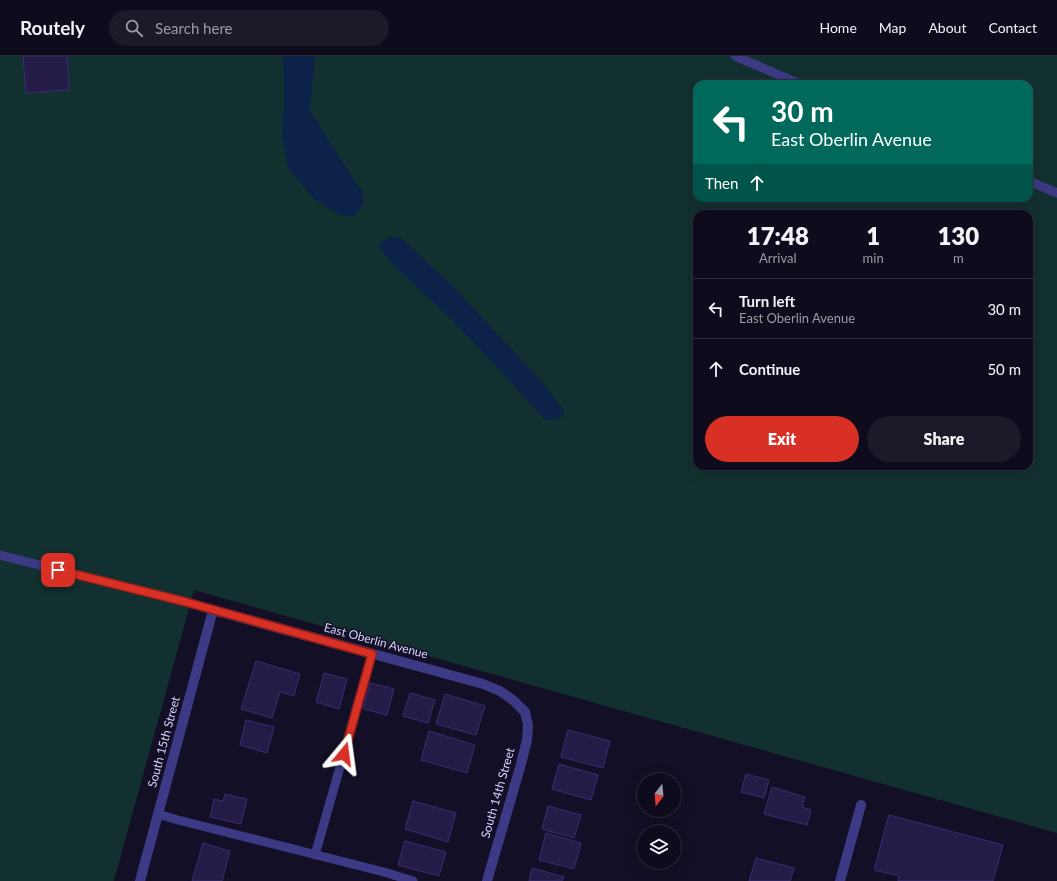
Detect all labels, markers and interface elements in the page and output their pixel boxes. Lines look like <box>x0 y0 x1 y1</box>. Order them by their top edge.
search box <box>109 10 389 46</box>
text: Routely <box>20 16 85 39</box>
icon: search <box>123 17 145 39</box>
text: Search here <box>155 19 232 37</box>
text: Home <box>819 19 857 36</box>
text: Map <box>879 19 906 36</box>
text: About <box>928 19 966 36</box>
text: Contact <box>988 19 1037 36</box>
text: 30 m <box>771 94 834 128</box>
icon: left <box>705 96 757 148</box>
text: East Oberlin Avenue <box>771 128 932 150</box>
icon: ahead <box>746 172 768 194</box>
text: Then <box>705 174 738 192</box>
text: 17:48 <box>747 221 809 250</box>
text: 1 <box>866 221 880 250</box>
text: 130 <box>937 221 979 250</box>
text: Arrival <box>759 250 797 266</box>
text: min <box>863 250 884 266</box>
text: m <box>953 250 964 266</box>
text: Turn left <box>739 292 795 310</box>
icon: left <box>705 298 727 320</box>
text: 30 m <box>987 300 1021 318</box>
text: East Oberlin Avenue <box>739 310 855 326</box>
icon: ahead <box>705 358 727 380</box>
text: Continue <box>739 360 800 378</box>
text: 50 m <box>987 360 1021 378</box>
button: Exit <box>705 416 859 462</box>
button: Share <box>867 416 1021 462</box>
pin <box>41 553 75 587</box>
icon: arrive <box>47 559 69 581</box>
street label: East Oberlin Avenue <box>322 619 430 662</box>
street label: South 15th Street <box>144 694 183 789</box>
position arrow <box>323 733 365 775</box>
street label: South 14th Street <box>477 745 518 840</box>
north arrow <box>637 773 681 817</box>
map controls <box>637 773 681 869</box>
button: layers <box>637 825 681 869</box>

